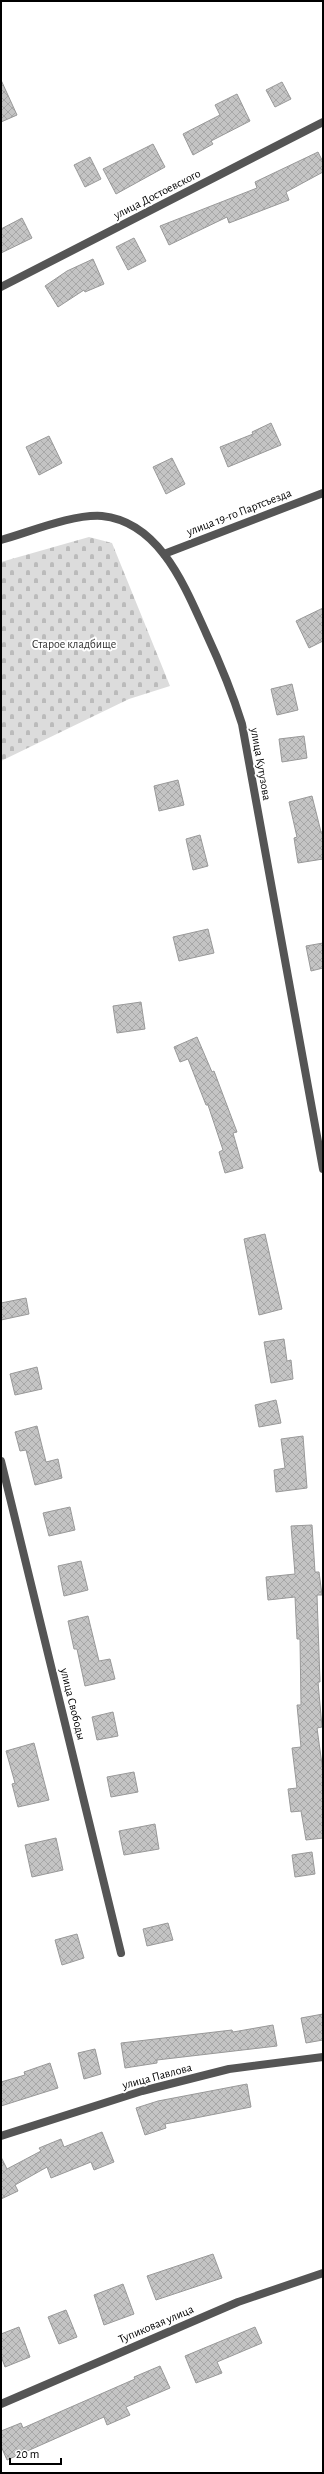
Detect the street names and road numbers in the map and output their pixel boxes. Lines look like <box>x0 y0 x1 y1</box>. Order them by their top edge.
street label: улица Достоевского <box>111 167 203 222</box>
street label: улица 19-го Партсъезда <box>184 486 294 539</box>
street label: улица Кутузова <box>248 726 273 802</box>
street label: улица Свободы <box>57 1666 88 1741</box>
street label: улица Павлова <box>120 2061 194 2092</box>
street label: Тупиковая улица <box>117 2303 196 2346</box>

